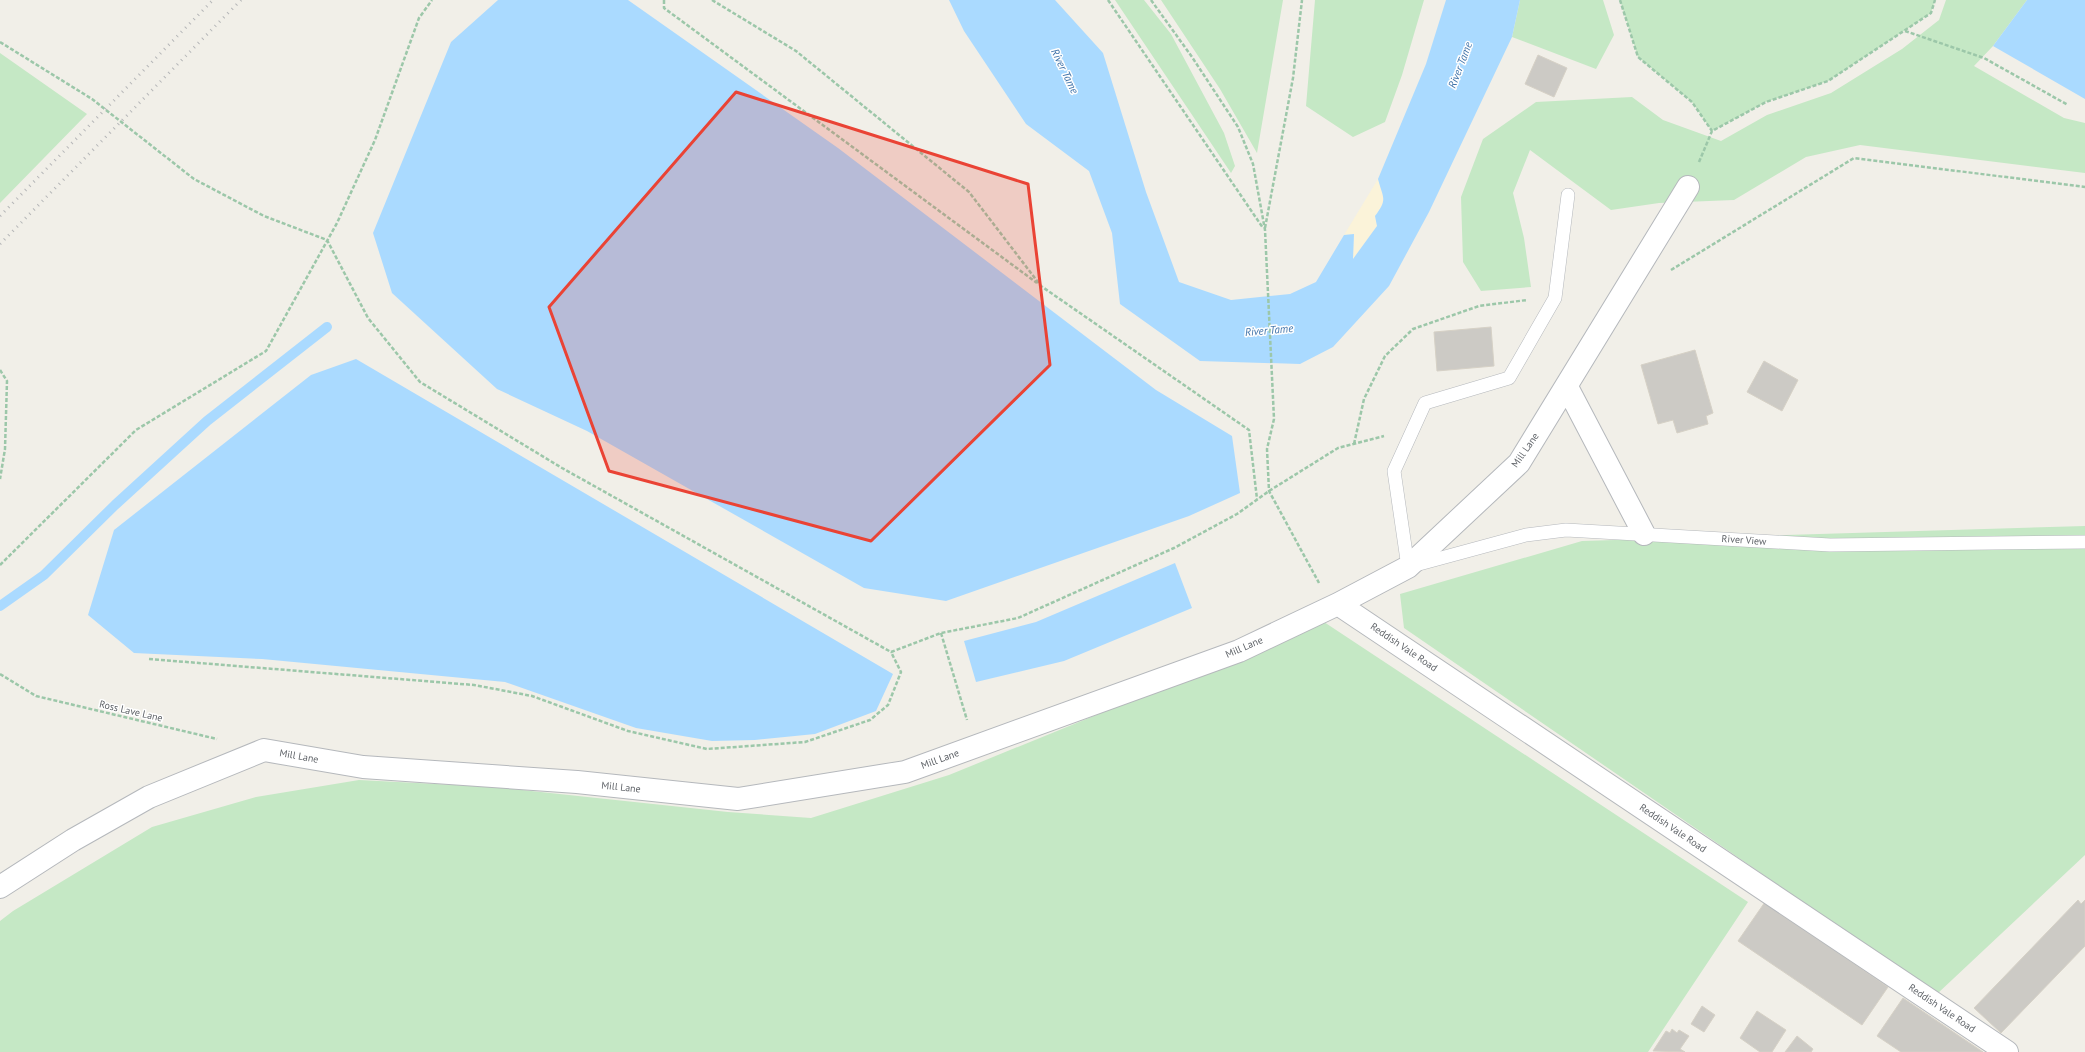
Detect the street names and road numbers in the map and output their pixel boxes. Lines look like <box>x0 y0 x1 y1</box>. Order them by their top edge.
street label: Mill Lane <box>1508 430 1542 470</box>
street label: River View <box>1721 532 1767 548</box>
street label: Reddish Vale Road <box>1368 620 1440 674</box>
street label: Mill Lane <box>1223 633 1265 661</box>
street label: Ross Lave Lane <box>98 697 164 725</box>
street label: Mill Lane <box>278 746 320 766</box>
street label: Mill Lane <box>919 746 961 772</box>
street label: Mill Lane <box>601 778 641 796</box>
street label: Reddish Vale Road <box>1637 801 1709 855</box>
street label: Reddish Vale Road <box>1906 981 1978 1035</box>

